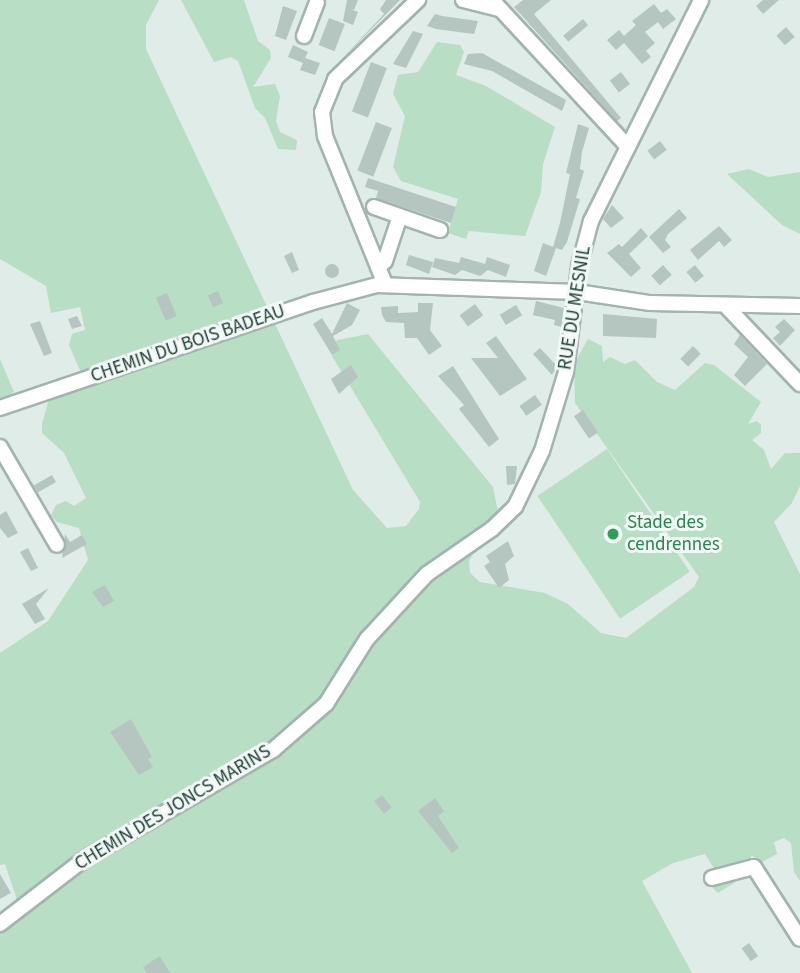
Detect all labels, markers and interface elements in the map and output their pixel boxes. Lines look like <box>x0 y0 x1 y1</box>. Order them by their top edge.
street label: RUE DU MESNIL <box>554 244 596 372</box>
street label: CHEMIN DU BOIS BADEAU <box>88 300 288 388</box>
place label: Stade des cendrennes <box>627 512 720 556</box>
marker: Stade des cendrennes <box>605 526 621 542</box>
street label: CHEMIN DES JONCS MARINS <box>71 740 275 876</box>

